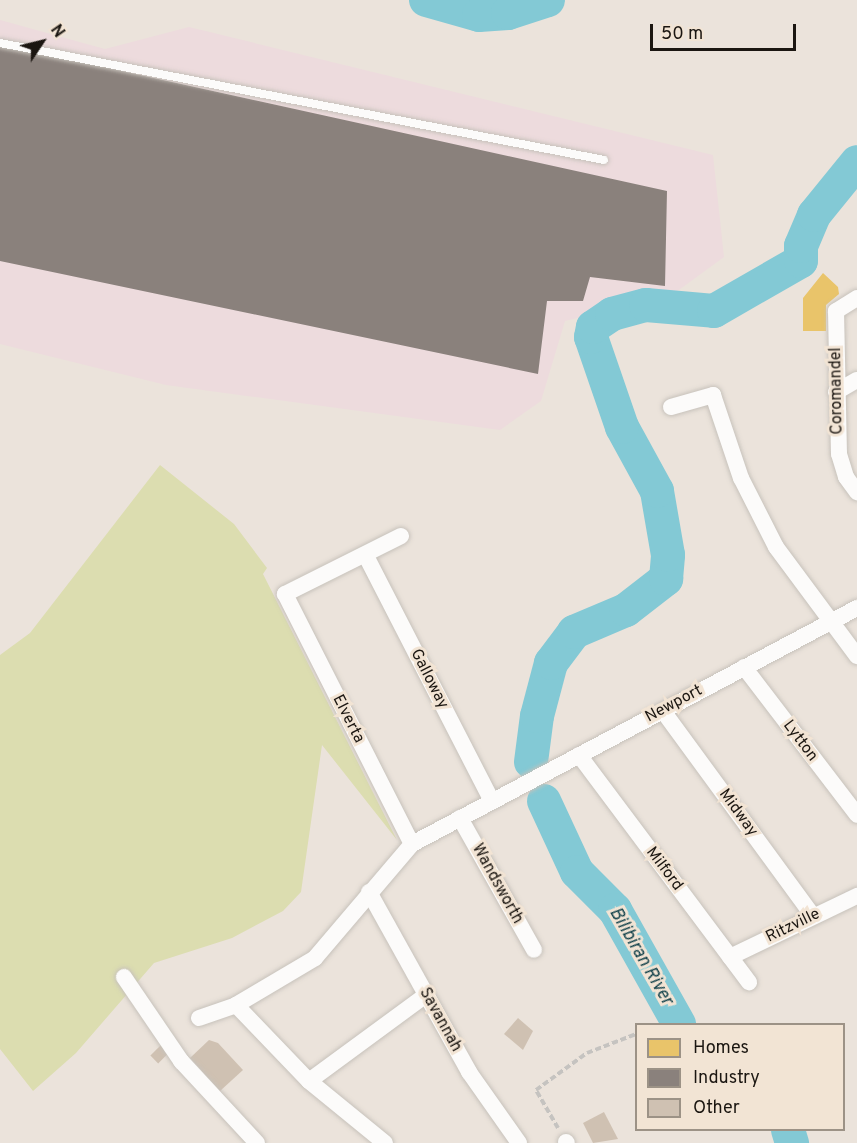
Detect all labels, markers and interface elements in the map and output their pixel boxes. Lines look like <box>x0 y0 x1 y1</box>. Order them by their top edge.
north arrow <box>12 12 72 72</box>
scale bar <box>653 12 798 50</box>
text: N <box>45 21 68 42</box>
text: 50 m <box>661 23 703 46</box>
street label: Coromandel <box>827 347 847 435</box>
street label: Galloway <box>406 646 452 712</box>
street label: Newport <box>642 681 706 727</box>
street label: Elverta <box>328 692 368 746</box>
street label: Lytton <box>778 717 822 765</box>
street label: Midway <box>714 785 762 841</box>
street label: Wandsworth <box>467 841 527 927</box>
street label: Milford <box>641 843 687 895</box>
water label: Bilibiran River <box>603 904 677 1010</box>
street label: Ritzville <box>763 905 823 947</box>
street label: Savannah <box>415 985 465 1055</box>
legend <box>635 1023 845 1131</box>
text: Homes <box>693 1037 749 1060</box>
text: Industry <box>693 1067 760 1090</box>
text: Other <box>693 1097 740 1120</box>

